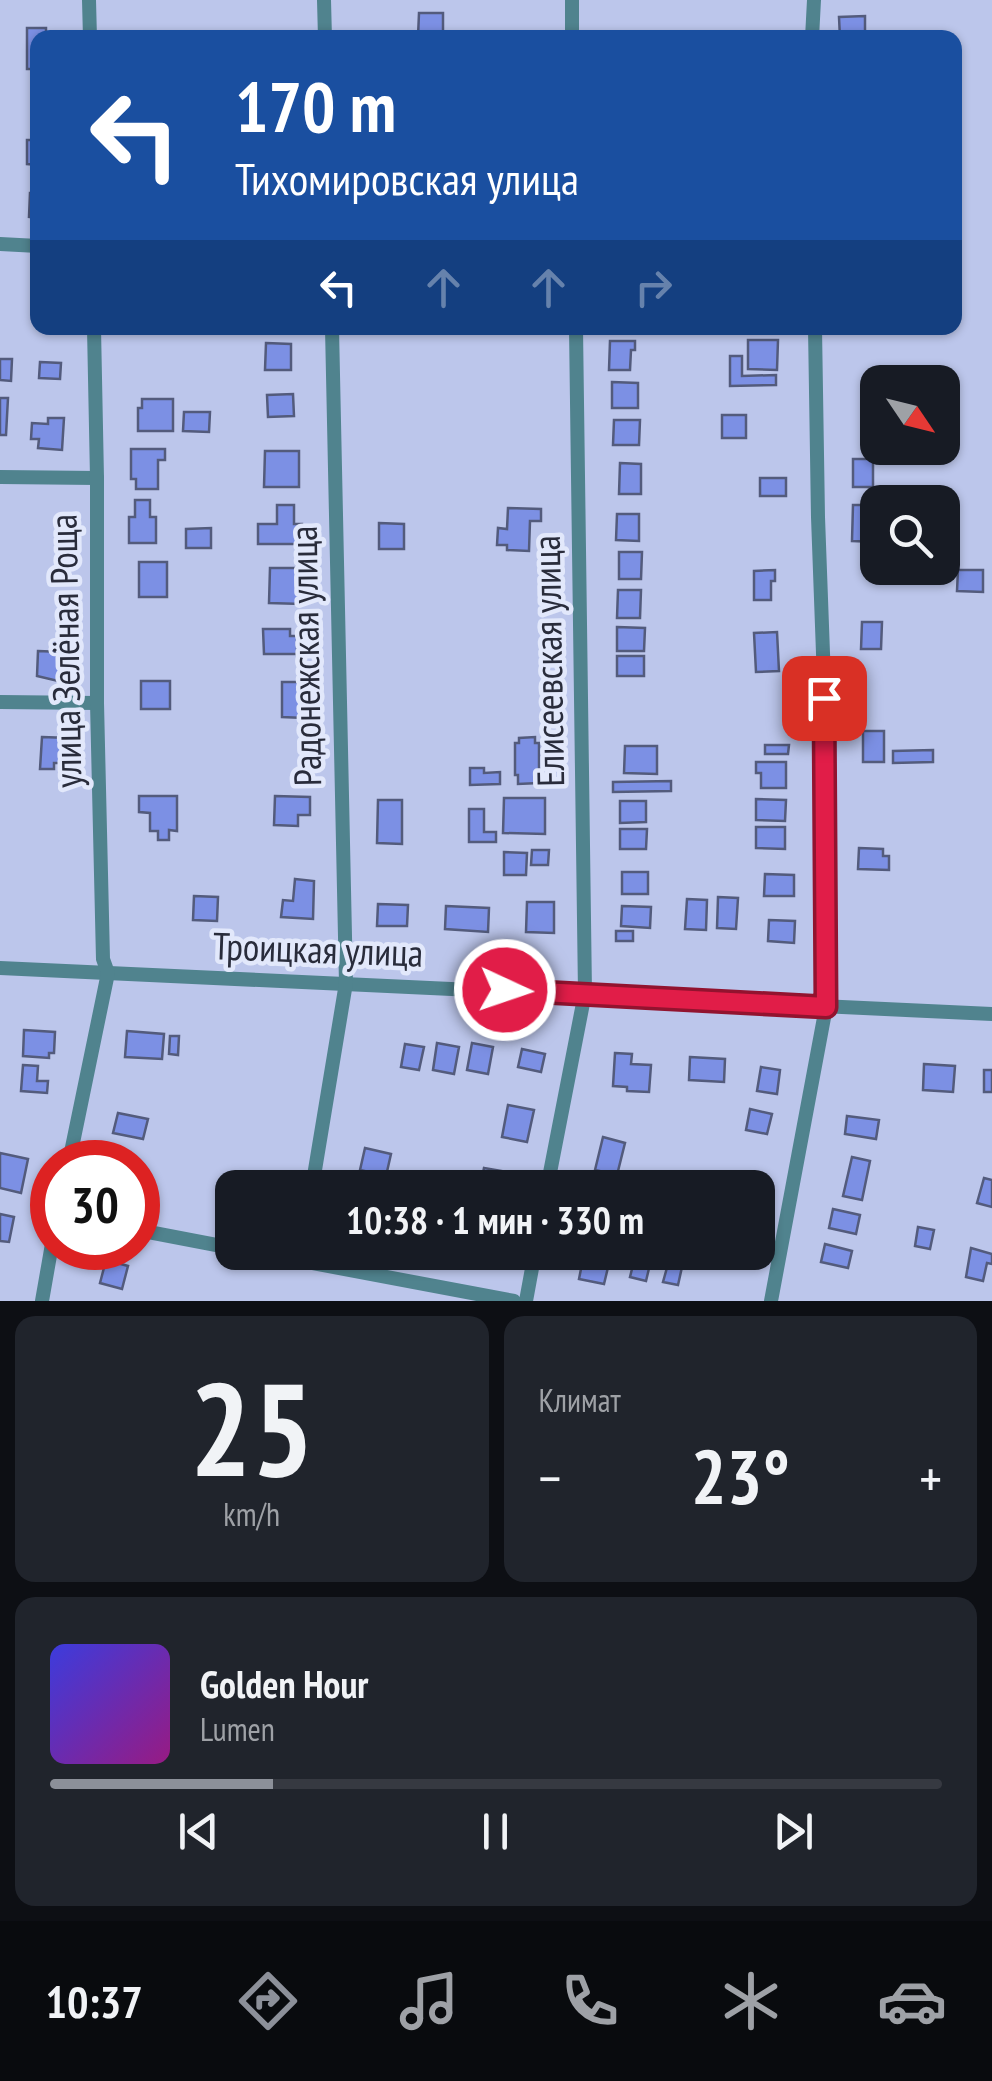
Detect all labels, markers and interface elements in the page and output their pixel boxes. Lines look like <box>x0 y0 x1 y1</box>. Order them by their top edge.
text: 170 m <box>235 61 396 151</box>
icon: left <box>70 70 200 200</box>
text: Тихомировская улица <box>235 149 579 207</box>
icon: left <box>311 260 366 315</box>
icon: ahead <box>416 260 471 315</box>
icon: ahead <box>521 260 576 315</box>
icon: right <box>626 260 681 315</box>
north arrow <box>860 365 960 465</box>
map controls <box>860 365 960 585</box>
button: search <box>860 485 960 585</box>
street label: улица Зелёная Роща <box>38 514 91 788</box>
street label: Радонежская улица <box>278 525 331 787</box>
street label: Елисеевская улица <box>521 535 574 787</box>
pin <box>782 656 867 741</box>
icon: arrive <box>797 671 852 726</box>
street label: Троицкая улица <box>212 920 424 977</box>
position arrow <box>453 938 557 1042</box>
speed limit sign: 30 <box>30 1140 160 1270</box>
text: 10:38 · 1 мин · 330 m <box>346 1195 644 1244</box>
text: 25 <box>190 1344 314 1512</box>
text: Климат <box>539 1379 621 1421</box>
text: 23° <box>691 1428 790 1525</box>
text: − <box>539 1442 561 1513</box>
text: + <box>919 1442 942 1513</box>
text: km/h <box>223 1493 280 1535</box>
text: Golden Hour <box>200 1659 369 1708</box>
text: Lumen <box>200 1708 275 1750</box>
icon: previous <box>171 1804 226 1859</box>
icon: pause <box>468 1804 523 1859</box>
icon: next <box>766 1804 821 1859</box>
icon: directions <box>233 1966 303 2036</box>
icon: music <box>394 1966 464 2036</box>
icon: phone <box>555 1966 625 2036</box>
icon: climate <box>716 1966 786 2036</box>
icon: car <box>877 1966 947 2036</box>
text: 10:37 <box>45 1972 143 2030</box>

